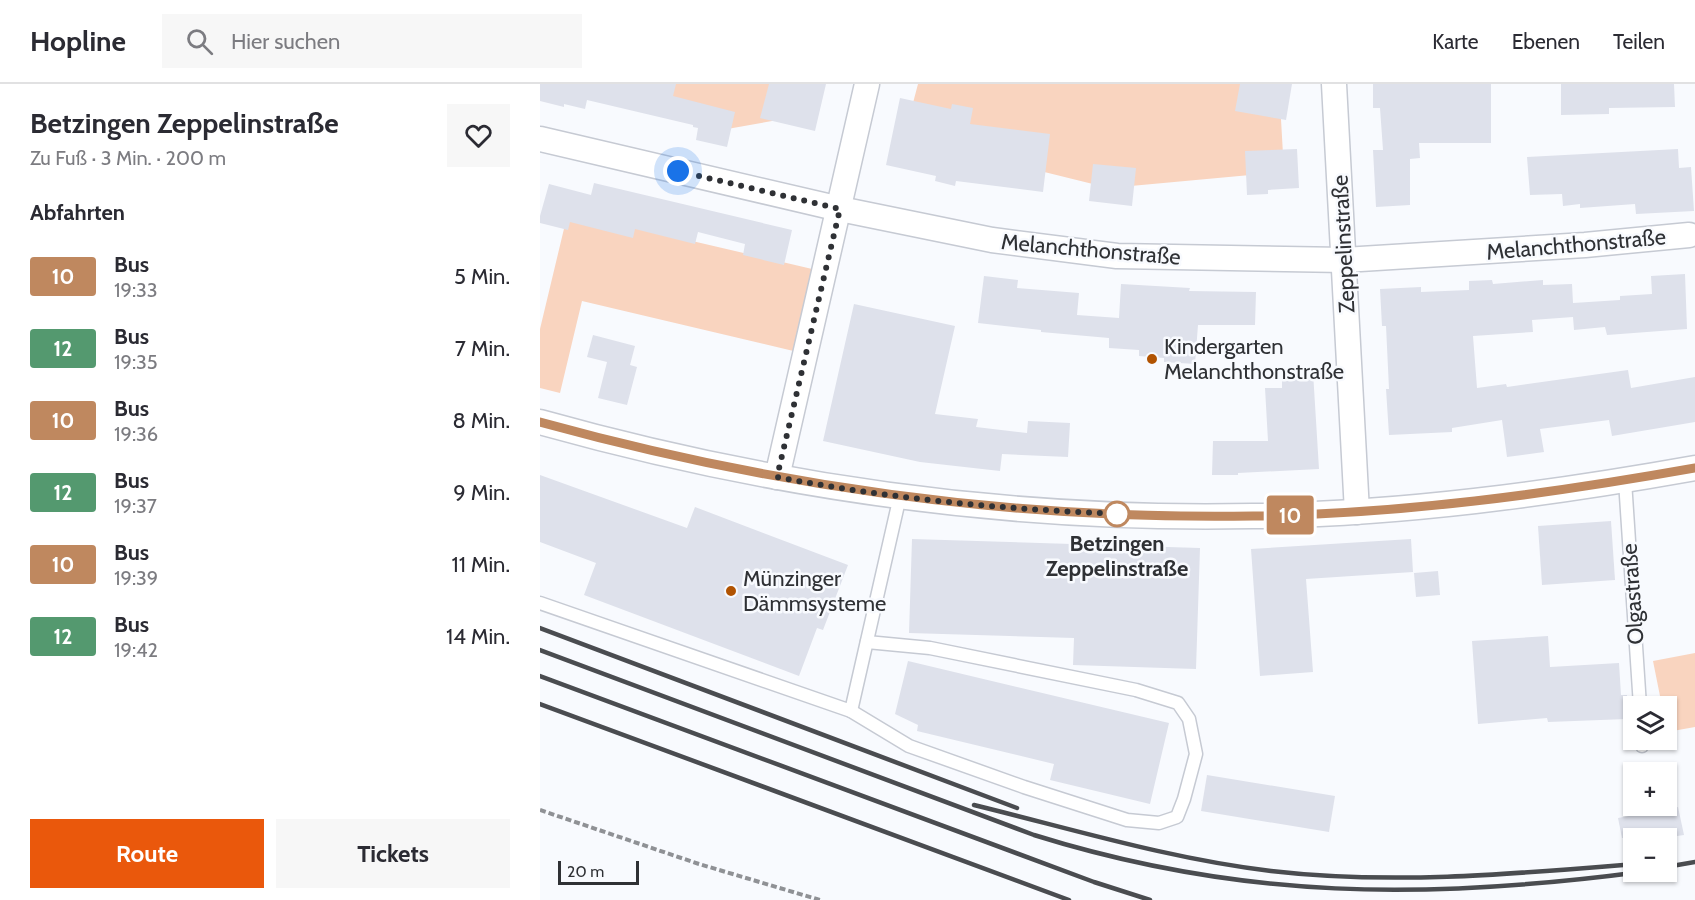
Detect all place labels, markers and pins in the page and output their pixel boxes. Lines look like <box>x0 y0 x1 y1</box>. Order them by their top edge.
place label: Kindergarten Melanchthonstraße <box>1164 333 1344 385</box>
marker: Kindergarten Melanchthonstraße <box>1145 352 1159 366</box>
marker: Betzingen Zeppelinstraße <box>1104 501 1130 527</box>
place label: Betzingen Zeppelinstraße <box>1046 530 1188 582</box>
place label: Münzinger Dämmsysteme <box>743 565 886 617</box>
marker: Münzinger Dämmsysteme <box>724 584 738 598</box>

